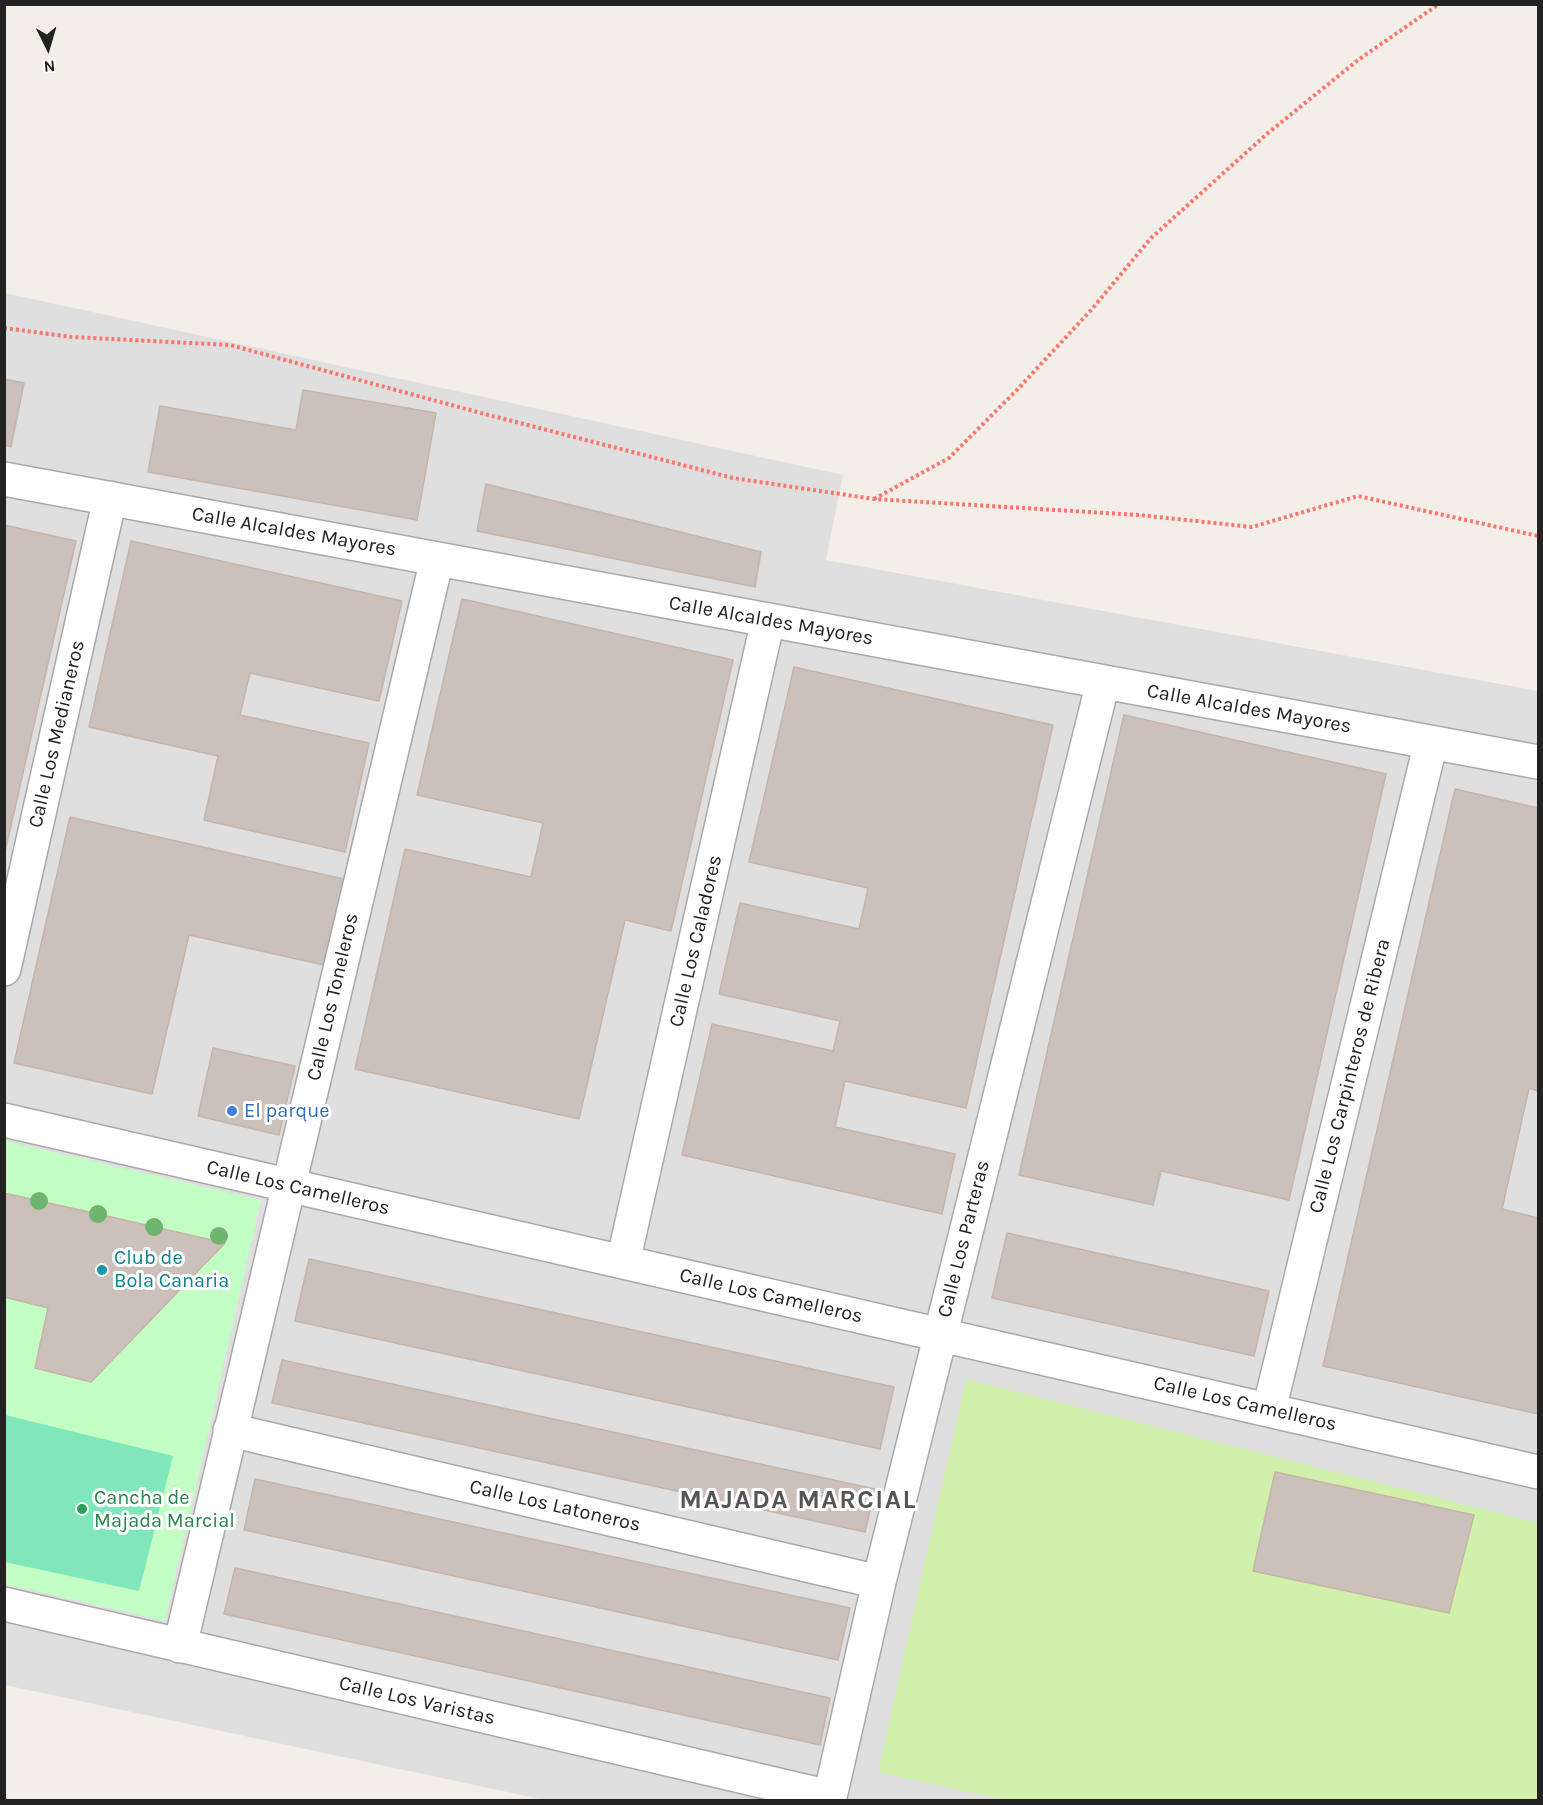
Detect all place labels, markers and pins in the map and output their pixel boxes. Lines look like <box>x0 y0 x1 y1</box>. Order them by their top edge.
place label: El parque <box>244 1099 330 1123</box>
marker: El parque <box>225 1104 239 1118</box>
place label: Club de Bola Canaria <box>114 1246 229 1293</box>
marker: Club de Bola Canaria <box>95 1263 109 1277</box>
place label: Cancha de Majada Marcial <box>94 1486 235 1533</box>
marker: Cancha de Majada Marcial <box>75 1502 89 1516</box>

